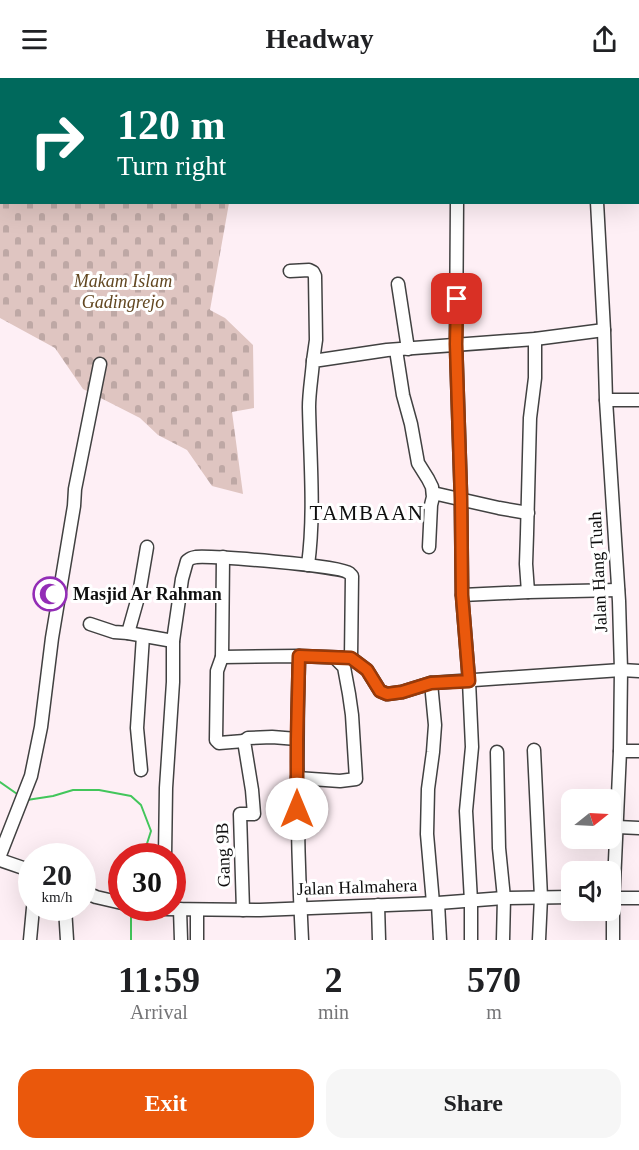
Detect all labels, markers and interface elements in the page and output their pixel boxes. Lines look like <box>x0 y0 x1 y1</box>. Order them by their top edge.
icon: menu <box>18 23 51 56</box>
icon: share <box>588 23 621 56</box>
text: Headway <box>266 24 374 54</box>
icon: right <box>18 102 96 180</box>
text: 120 m <box>117 102 226 148</box>
text: Turn right <box>117 151 226 181</box>
park label: Makam Islam Gadingrejo <box>73 271 172 312</box>
pin <box>431 273 482 324</box>
icon: arrive <box>440 282 473 315</box>
district label: TAMBAAN <box>310 501 425 525</box>
street label: Jalan Hang Tuah <box>585 511 611 633</box>
mosque icon: Masjid Ar Rahman <box>32 576 68 612</box>
place label: Masjid Ar Rahman <box>73 584 222 604</box>
position arrow <box>265 777 329 841</box>
north arrow <box>561 789 621 849</box>
map controls <box>561 789 621 921</box>
street label: Gang 9B <box>212 822 234 888</box>
speed limit sign: 30 <box>108 843 186 921</box>
text: 20 <box>42 858 72 891</box>
button: sound <box>561 861 621 921</box>
street label: Jalan Halmahera <box>296 875 418 899</box>
text: km/h <box>42 889 72 905</box>
text: 11:59 <box>118 960 200 1000</box>
text: 2 <box>324 960 342 1000</box>
text: 570 <box>467 960 521 1000</box>
text: Arrival <box>130 1001 188 1023</box>
text: min <box>318 1001 349 1023</box>
text: m <box>486 1001 502 1023</box>
button: Exit <box>18 1069 314 1138</box>
button: Share <box>326 1069 621 1138</box>

